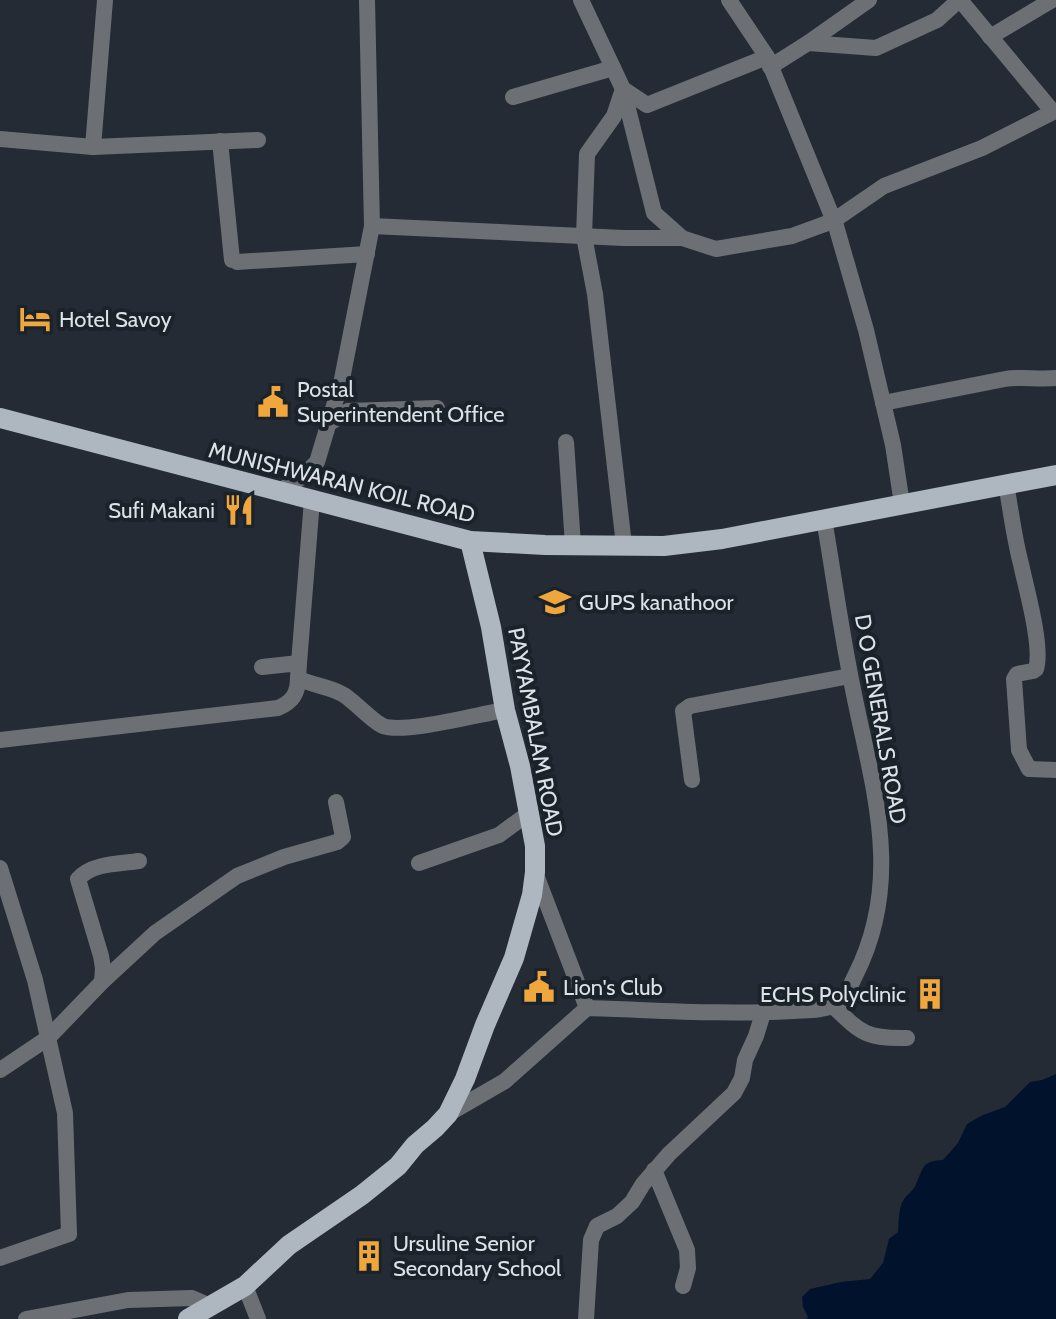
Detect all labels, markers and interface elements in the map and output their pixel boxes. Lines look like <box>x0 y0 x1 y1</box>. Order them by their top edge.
hotel icon: Hotel Savoy <box>18 302 52 336</box>
place label: Hotel Savoy <box>59 306 172 333</box>
place label: Postal Superintendent Office <box>297 376 505 428</box>
public building icon: Postal Superintendent Office <box>256 385 290 419</box>
street label: MUNISHWARAN KOIL ROAD <box>206 436 478 529</box>
restaurant icon: Sufi Makani <box>222 493 256 527</box>
place label: Sufi Makani <box>108 497 215 524</box>
school or university icon: GUPS kanathoor <box>538 585 572 619</box>
place label: GUPS kanathoor <box>579 589 734 616</box>
street label: D O GENERALS ROAD <box>849 612 912 826</box>
street label: PAYYAMBALAM ROAD <box>502 625 569 839</box>
public building icon: Lion's Club <box>522 970 556 1004</box>
place label: Lion's Club <box>563 974 663 1001</box>
building icon: ECHS Polyclinic <box>913 977 947 1011</box>
place label: ECHS Polyclinic <box>760 981 906 1008</box>
place label: Ursuline Senior Secondary School <box>393 1230 562 1282</box>
building icon: Ursuline Senior Secondary School <box>352 1239 386 1273</box>

